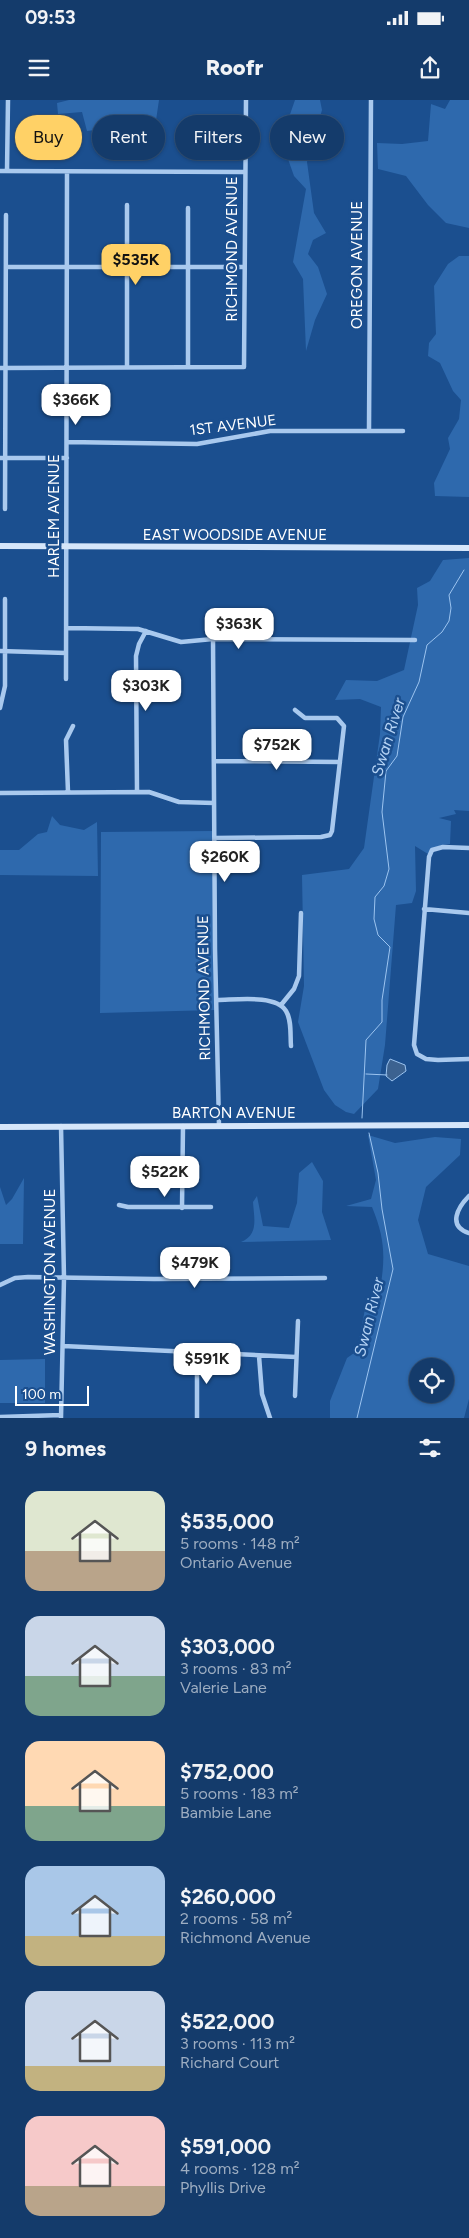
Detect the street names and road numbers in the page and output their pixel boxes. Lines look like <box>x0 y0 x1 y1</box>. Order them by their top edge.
street label: RICHMOND AVENUE <box>223 176 241 322</box>
street label: OREGON AVENUE <box>348 201 366 329</box>
street label: 1ST AVENUE <box>189 411 277 439</box>
street label: HARLEM AVENUE <box>45 454 63 578</box>
street label: EAST WOODSIDE AVENUE <box>143 526 327 544</box>
street label: RICHMOND AVENUE <box>194 915 214 1061</box>
street label: BARTON AVENUE <box>172 1104 296 1122</box>
street label: WASHINGTON AVENUE <box>41 1189 59 1355</box>

